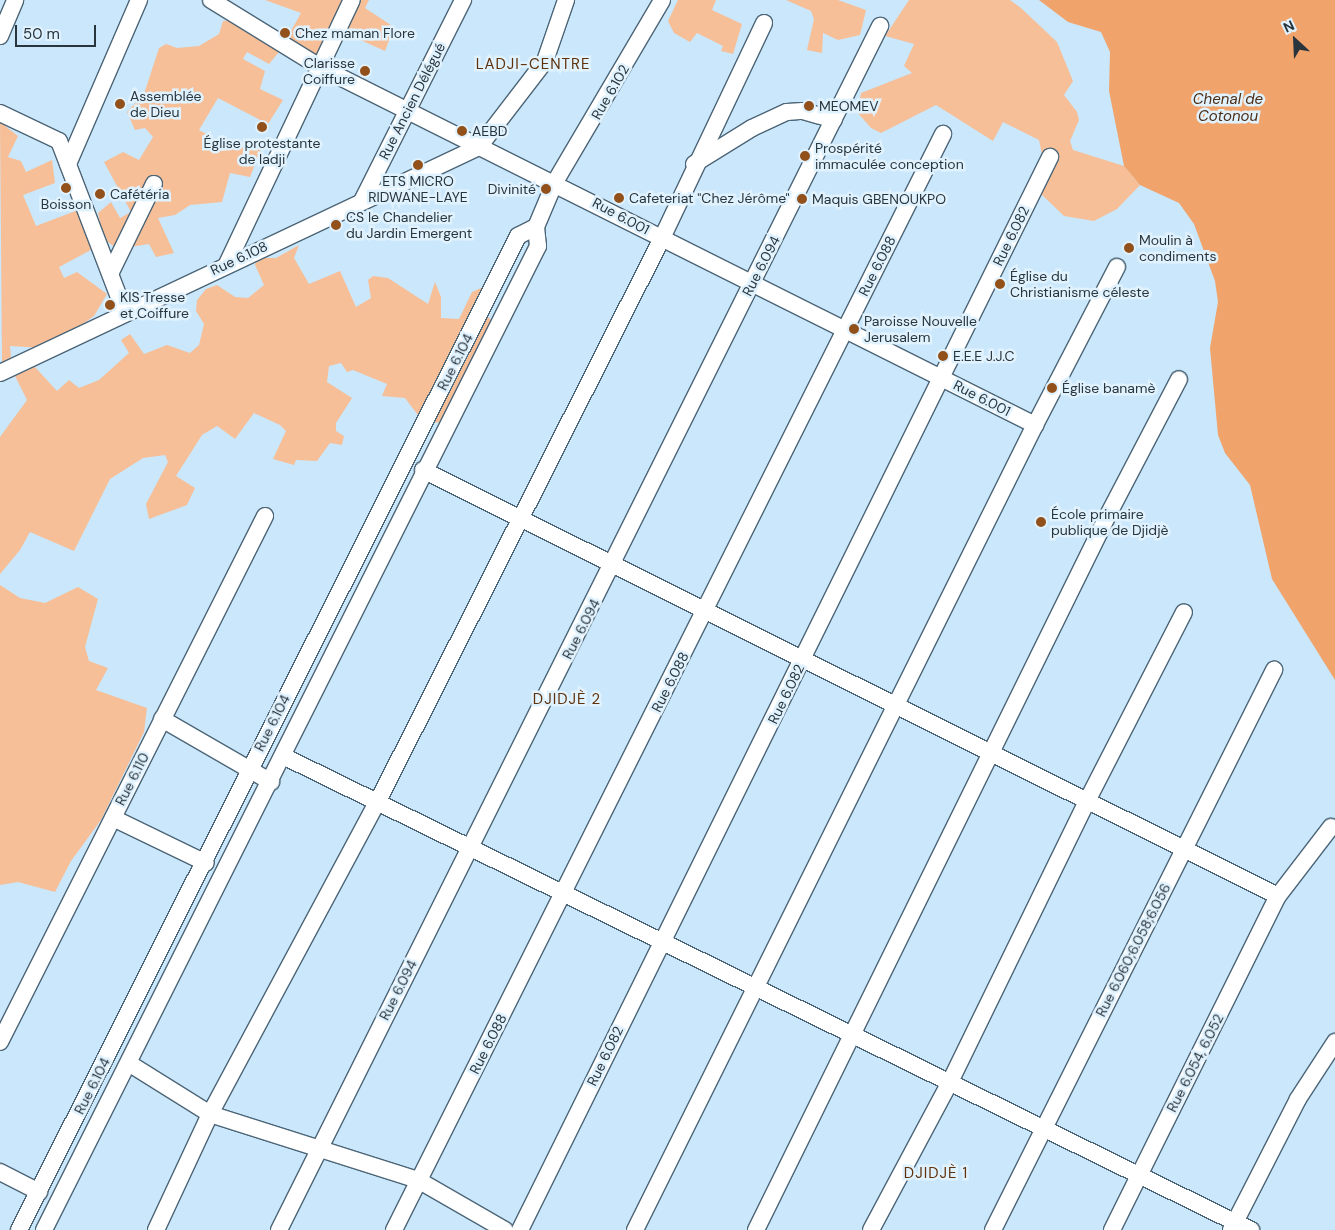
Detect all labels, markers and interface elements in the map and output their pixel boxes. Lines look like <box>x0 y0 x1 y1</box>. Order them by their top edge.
scale bar <box>18 15 99 47</box>
north arrow <box>1270 15 1320 65</box>
text: N <box>1280 16 1297 37</box>
text: 50 m <box>23 24 60 44</box>
place label: Chez maman Flore <box>295 25 415 41</box>
marker: Chez maman Flore <box>279 27 291 39</box>
street label: Rue Ancien Délégué <box>375 40 449 162</box>
place label: Clarisse Coiffure <box>303 55 355 88</box>
district label: LADJI-CENTRE <box>474 56 592 74</box>
street label: Rue 6.102 <box>588 62 632 122</box>
marker: Clarisse Coiffure <box>359 65 371 77</box>
place label: Assemblée de Dieu <box>130 88 202 120</box>
water label: Chenal de Cotonou <box>1193 90 1263 125</box>
marker: Assemblée de Dieu <box>114 98 126 110</box>
place label: MEOMEV <box>819 98 879 114</box>
marker: MEOMEV <box>803 100 815 112</box>
marker: Église protestante de ladji <box>256 121 268 133</box>
place label: AEBD <box>472 123 507 139</box>
marker: AEBD <box>456 125 468 137</box>
place label: Église protestante de ladji <box>204 135 320 168</box>
place label: Prospérité immaculée conception <box>815 140 964 172</box>
marker: Prospérité immaculée conception <box>799 150 811 162</box>
marker: ETS MICRO RIDWANE-LAYE <box>412 159 424 171</box>
place label: ETS MICRO RIDWANE-LAYE <box>368 173 468 206</box>
place label: Divinité <box>488 181 536 197</box>
marker: Boisson <box>60 182 72 194</box>
marker: Divinité <box>540 183 552 195</box>
place label: Cafétéria <box>110 186 169 202</box>
marker: Cafétéria <box>94 188 106 200</box>
place label: Cafeteriat "Chez Jérôme" <box>629 190 790 206</box>
place label: Maquis GBENOUKPO <box>812 191 946 207</box>
marker: Cafeteriat "Chez Jérôme" <box>613 192 625 204</box>
marker: Maquis GBENOUKPO <box>796 193 808 205</box>
street label: Rue 6.001 <box>590 194 652 238</box>
place label: Boisson <box>41 196 91 212</box>
street label: Rue 6.082 <box>989 203 1033 269</box>
place label: CS le Chandelier du Jardin Emergent <box>346 209 472 242</box>
marker: CS le Chandelier du Jardin Emergent <box>330 219 342 231</box>
place label: Moulin à condiments <box>1139 232 1216 264</box>
street label: Rue 6.094 <box>739 233 783 299</box>
street label: Rue 6.088 <box>855 233 899 299</box>
street label: Rue 6.108 <box>208 237 270 279</box>
marker: Moulin à condiments <box>1123 242 1135 254</box>
place label: Église du Christianisme céleste <box>1010 268 1149 300</box>
marker: Église du Christianisme céleste <box>994 278 1006 290</box>
place label: KIS Tresse et Coiffure <box>120 289 189 322</box>
marker: KIS Tresse et Coiffure <box>104 299 116 311</box>
place label: Paroisse Nouvelle Jerusalem <box>864 313 977 346</box>
marker: Paroisse Nouvelle Jerusalem <box>848 323 860 335</box>
street label: Rue 6.104 <box>434 331 476 393</box>
place label: E.E.E J.J.C <box>953 348 1015 364</box>
marker: E.E.E J.J.C <box>937 350 949 362</box>
street label: Rue 6.001 <box>951 376 1013 420</box>
place label: Église banamè <box>1062 380 1155 396</box>
marker: Église banamè <box>1046 382 1058 394</box>
place label: École primaire publique de Djidjè <box>1051 506 1168 538</box>
marker: École primaire publique de Djidjè <box>1035 516 1047 528</box>
street label: Rue 6.094 <box>559 596 603 662</box>
street label: Rue 6.088 <box>648 649 692 715</box>
street label: Rue 6.082 <box>764 661 808 727</box>
district label: DJIDJÈ 2 <box>532 691 602 709</box>
street label: Rue 6.104 <box>251 692 293 754</box>
street label: Rue 6.110 <box>112 750 152 808</box>
street label: Rue 6.060;6.058;6.056 <box>1092 881 1174 1019</box>
street label: Rue 6.094 <box>376 957 420 1023</box>
street label: Rue 6.088 <box>466 1011 510 1077</box>
street label: Rue 6.054, 6.052 <box>1163 1011 1227 1115</box>
street label: Rue 6.082 <box>583 1023 627 1089</box>
street label: Rue 6.104 <box>71 1055 113 1117</box>
district label: DJIDJÈ 1 <box>903 1165 969 1183</box>

